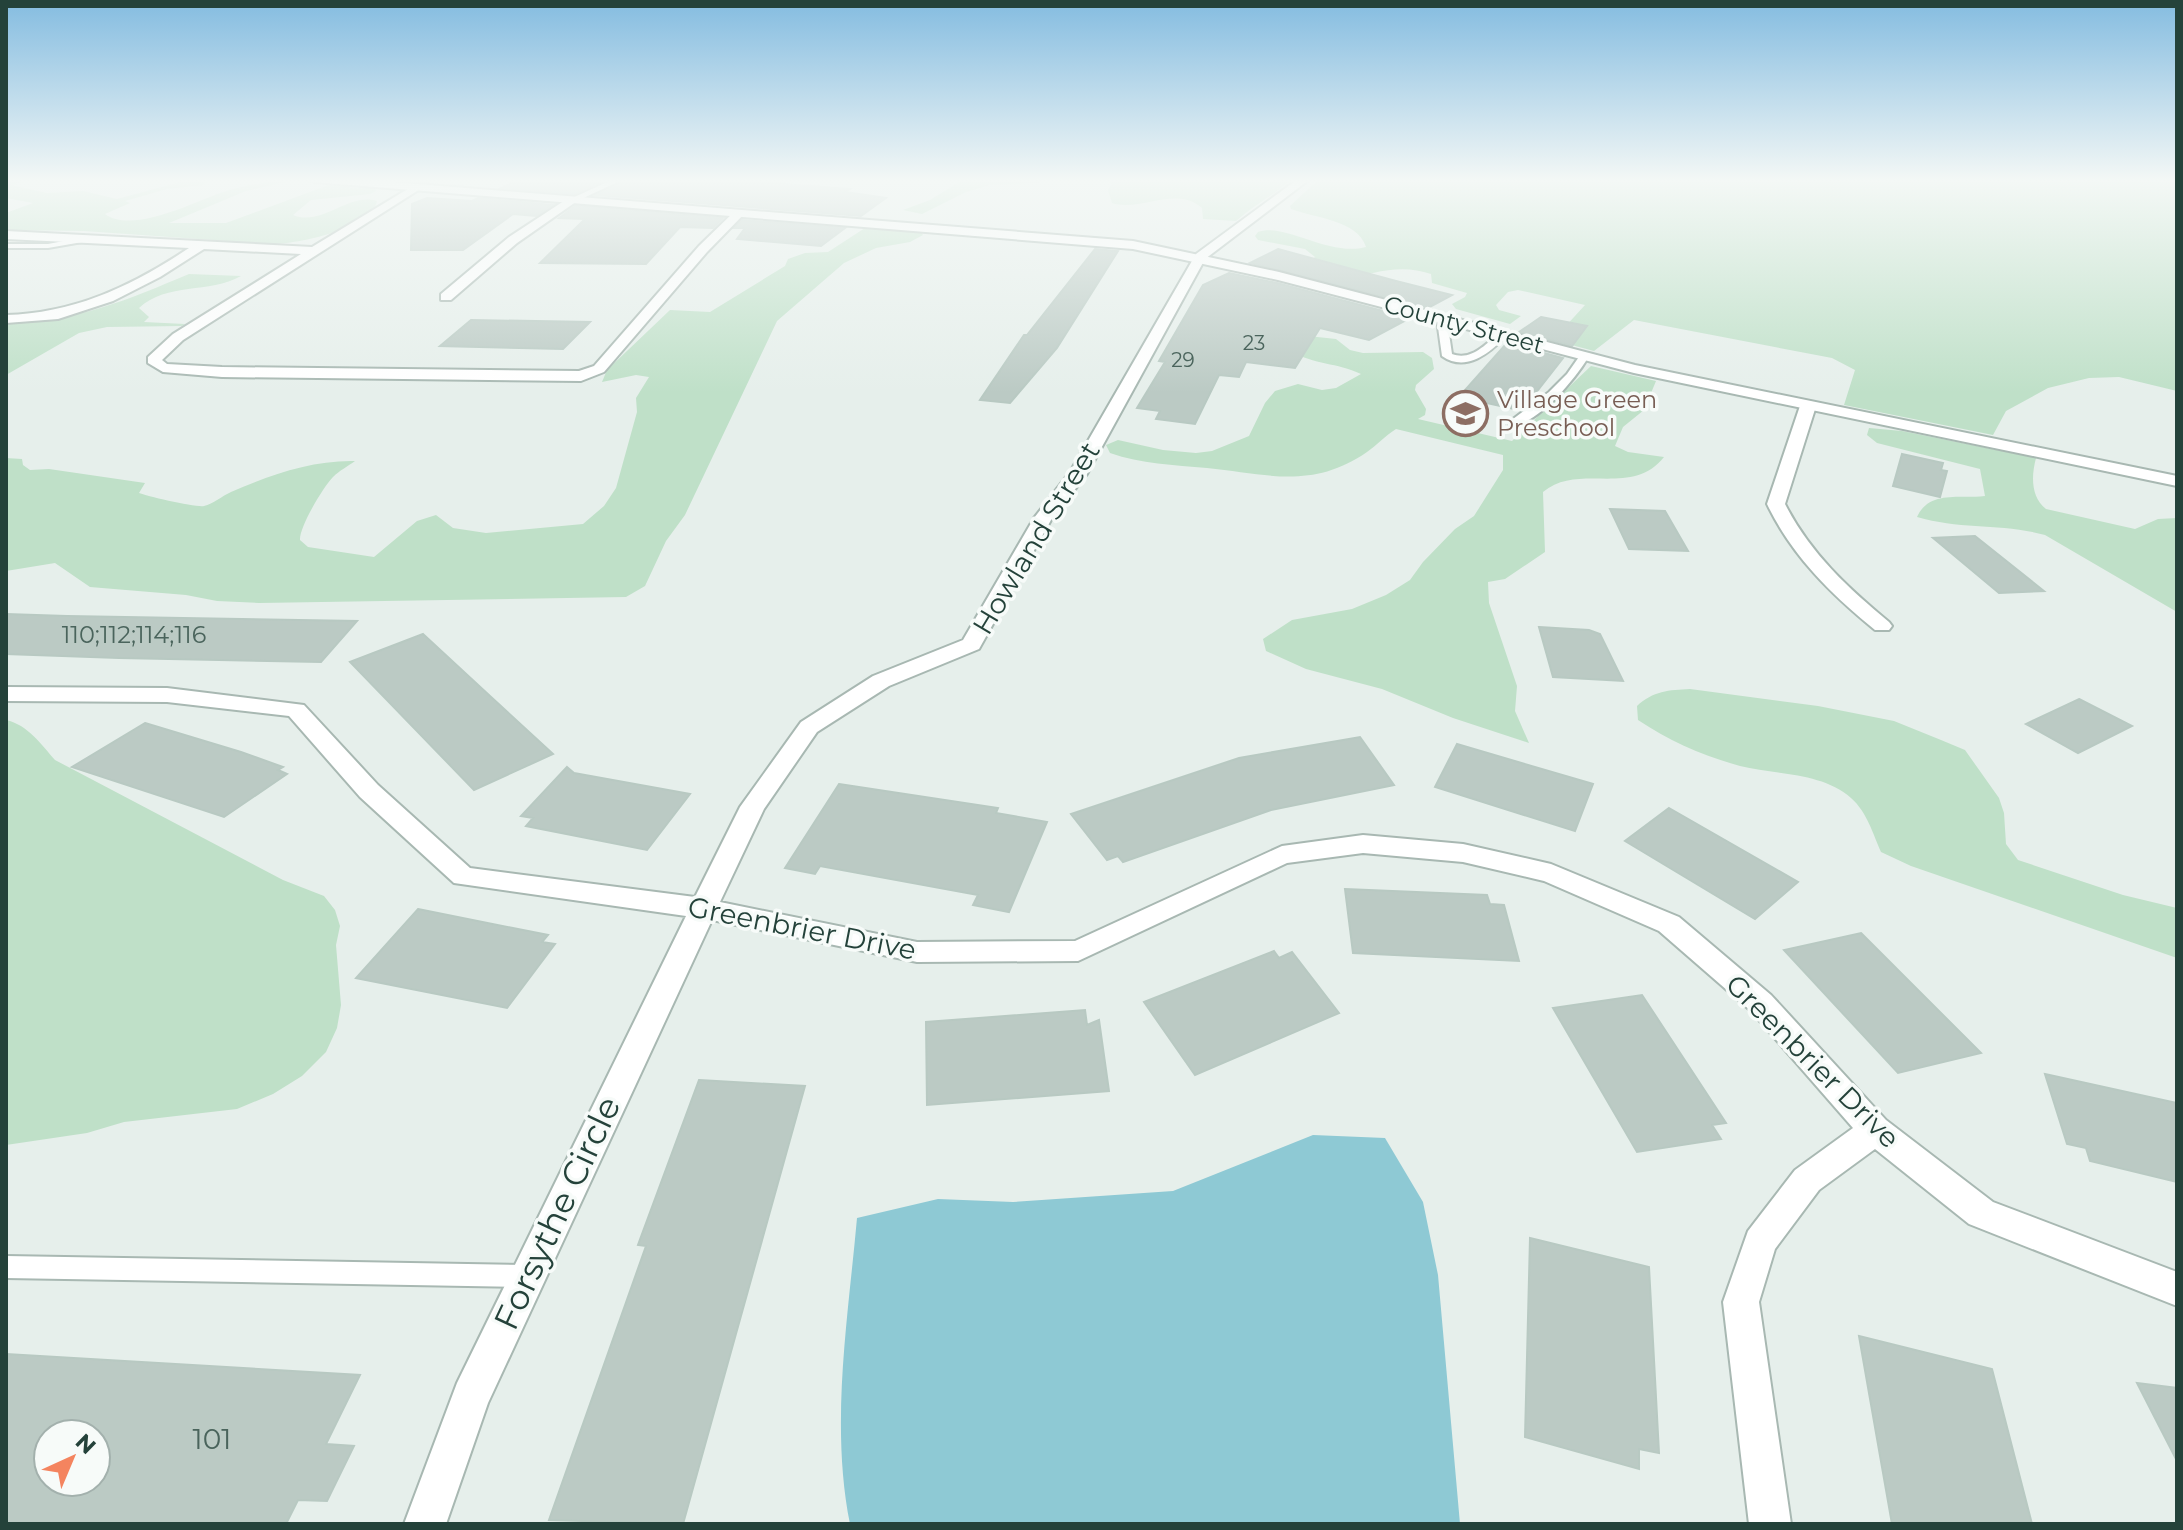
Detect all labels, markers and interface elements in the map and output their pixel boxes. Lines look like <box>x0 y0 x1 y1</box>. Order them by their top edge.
street label: County Street <box>1381 289 1548 360</box>
house number: 23 <box>1243 331 1265 355</box>
house number: 29 <box>1171 348 1195 372</box>
place label: Village Green Preschool <box>1497 385 1657 442</box>
school or university icon: Village Green Preschool <box>1442 390 1490 438</box>
street label: Howland Street <box>965 436 1107 640</box>
house number: 110;112;114;116 <box>62 620 206 649</box>
street label: Greenbrier Drive <box>685 889 919 967</box>
street label: Greenbrier Drive <box>1719 967 1907 1155</box>
street label: Forsythe Circle <box>485 1090 629 1336</box>
north arrow <box>32 1418 112 1498</box>
house number: 101 <box>193 1422 231 1456</box>
text: N <box>70 1428 101 1460</box>

